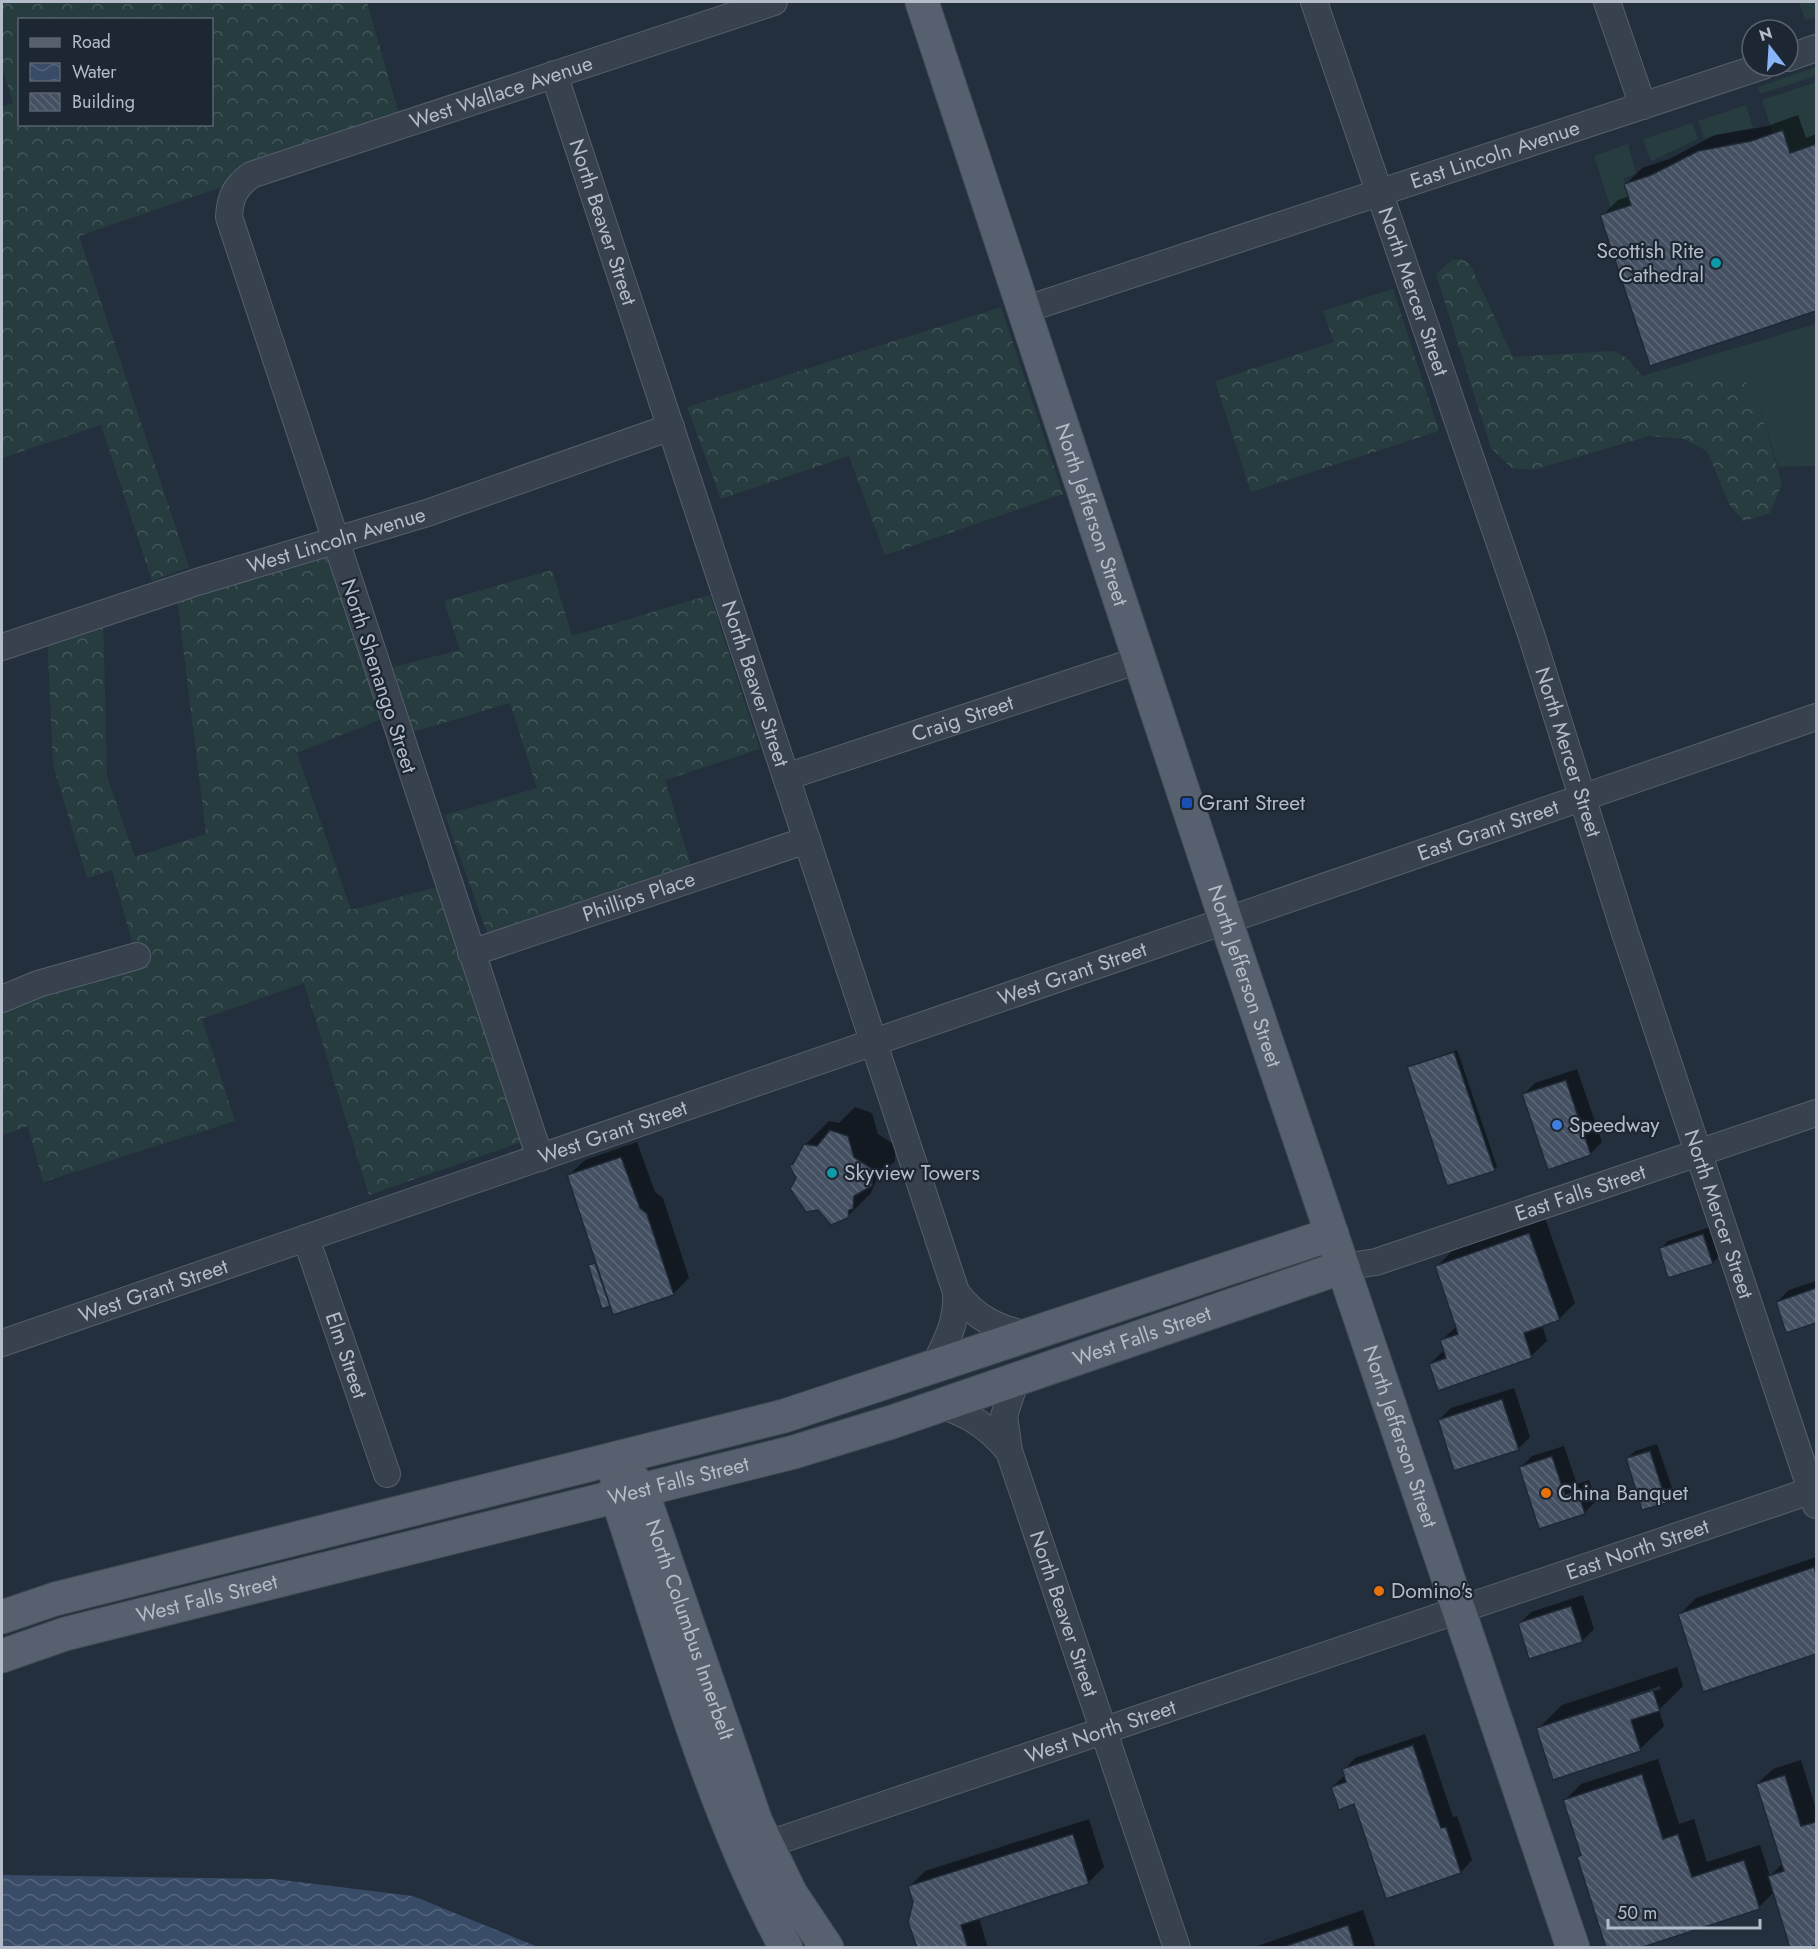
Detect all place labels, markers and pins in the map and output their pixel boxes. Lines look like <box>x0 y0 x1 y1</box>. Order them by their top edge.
place label: Scottish Rite Cathedral <box>1597 236 1704 290</box>
marker: Scottish Rite Cathedral <box>1709 256 1723 270</box>
place label: Grant Street <box>1199 788 1305 818</box>
marker: Grant Street <box>1180 796 1194 810</box>
place label: Speedway <box>1569 1110 1660 1140</box>
marker: Speedway <box>1550 1118 1564 1132</box>
place label: Skyview Towers <box>844 1158 980 1188</box>
marker: Skyview Towers <box>825 1166 839 1180</box>
place label: China Banquet <box>1558 1478 1688 1508</box>
marker: China Banquet <box>1539 1486 1553 1500</box>
place label: Domino's <box>1391 1576 1473 1606</box>
marker: Domino's <box>1372 1584 1386 1598</box>

